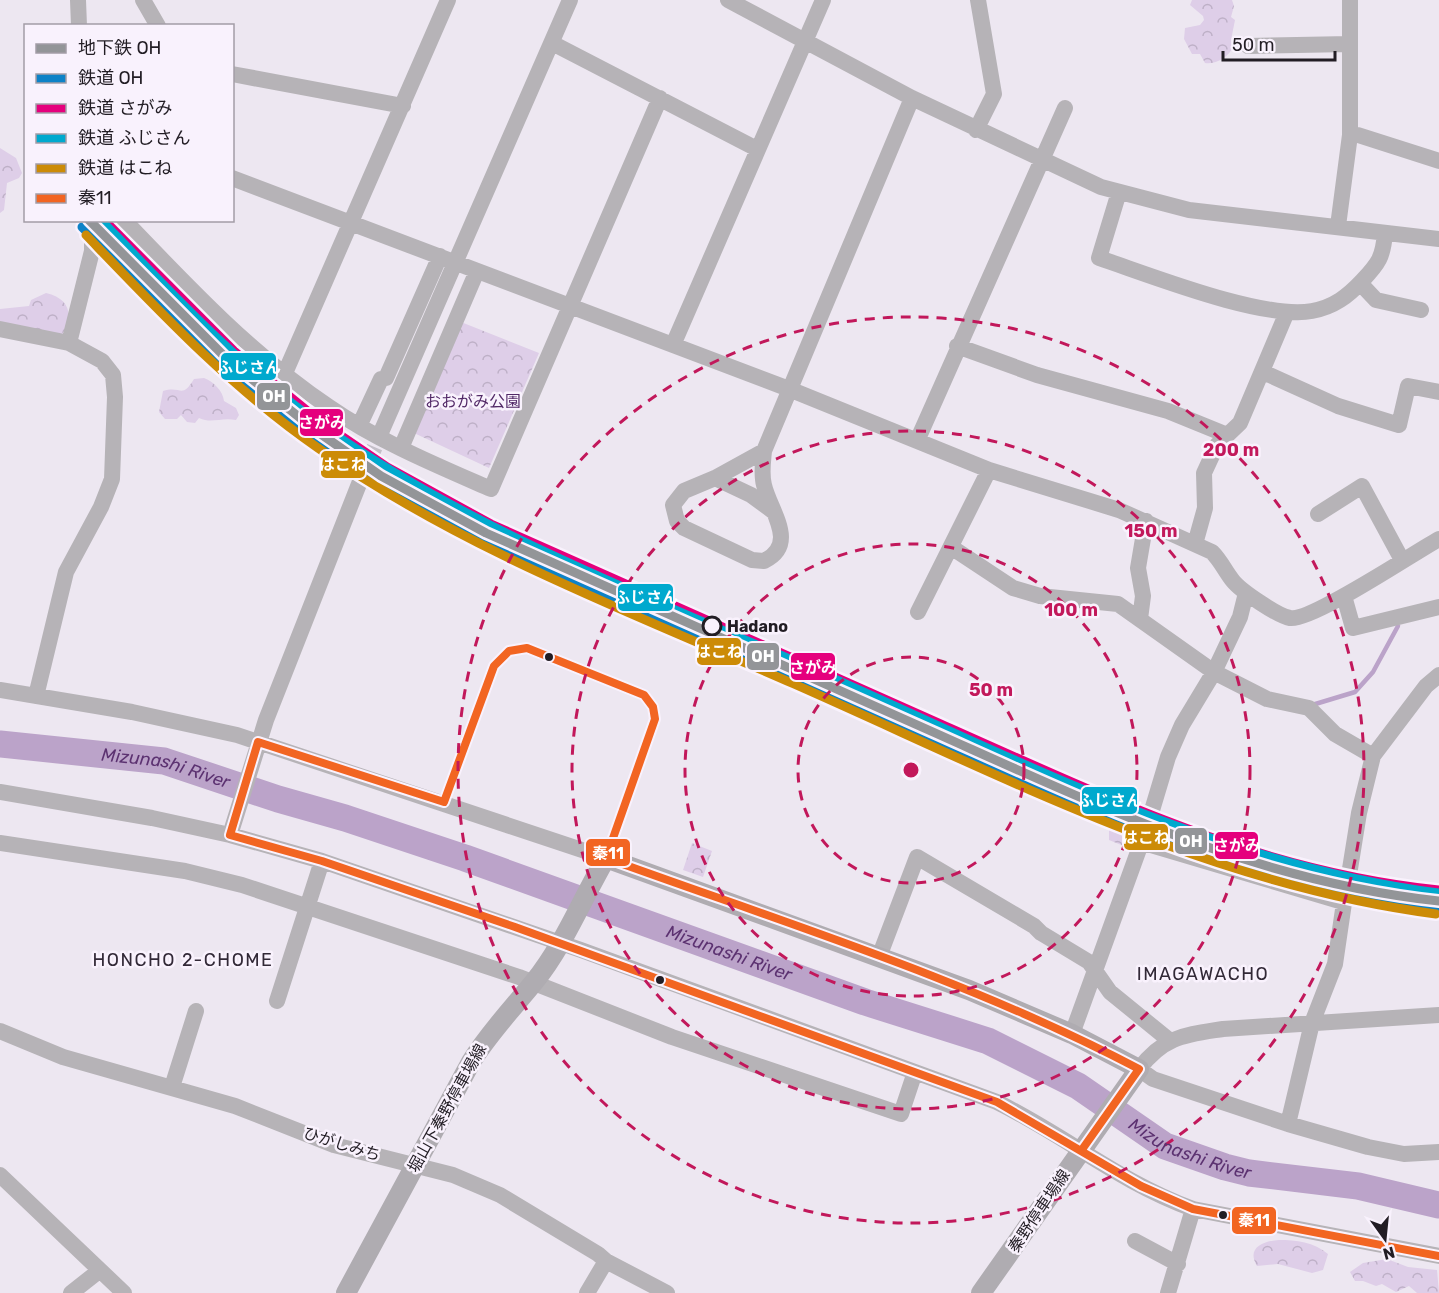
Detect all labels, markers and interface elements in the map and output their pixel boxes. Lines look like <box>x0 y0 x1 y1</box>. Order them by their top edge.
legend <box>24 24 234 222</box>
scale bar <box>1223 24 1336 62</box>
text: 50 m <box>1232 34 1275 56</box>
text: 地下鉄 OH <box>78 37 161 59</box>
text: 鉄道 OH <box>78 67 143 89</box>
text: 鉄道 さがみ <box>78 97 172 119</box>
text: 鉄道 ふじさん <box>78 127 190 149</box>
text: 鉄道 はこね <box>78 157 172 179</box>
text: 秦11 <box>78 187 111 209</box>
line badge: ふじさん <box>220 352 277 381</box>
text: ふじさん <box>217 358 281 377</box>
line badge: OH <box>256 382 291 411</box>
text: OH <box>262 387 286 406</box>
park label: おおがみ公園 <box>425 392 521 411</box>
line badge: さがみ <box>299 408 344 437</box>
text: さがみ <box>298 413 346 432</box>
text: 200 m <box>1203 439 1259 461</box>
line badge: はこね <box>320 450 366 479</box>
text: はこね <box>319 455 367 474</box>
text: 150 m <box>1124 520 1178 542</box>
line badge: ふじさん <box>617 583 674 612</box>
text: ふじさん <box>614 588 678 607</box>
text: 100 m <box>1044 599 1098 621</box>
marker: Hadano <box>702 616 722 636</box>
place label: Hadano <box>727 617 788 636</box>
line badge: はこね <box>696 637 742 666</box>
text: はこね <box>695 642 743 661</box>
line badge: OH <box>746 642 780 671</box>
text: OH <box>751 647 775 666</box>
unlabelled marker <box>543 651 555 663</box>
line badge: さがみ <box>790 652 836 681</box>
text: さがみ <box>789 658 837 677</box>
text: 50 m <box>969 679 1013 701</box>
water label: Mizunashi River <box>100 744 234 794</box>
centre of rings <box>901 760 921 780</box>
line badge: ふじさん <box>1081 786 1138 815</box>
text: ふじさん <box>1078 791 1142 810</box>
line badge: はこね <box>1123 823 1169 851</box>
line badge: OH <box>1174 827 1208 855</box>
text: はこね <box>1122 828 1170 847</box>
line badge: さがみ <box>1214 831 1259 860</box>
text: OH <box>1179 832 1203 851</box>
text: さがみ <box>1213 836 1261 855</box>
line badge: 秦11 <box>585 838 631 867</box>
text: 秦11 <box>592 844 624 863</box>
water label: Mizunashi River <box>663 920 796 986</box>
district label: HONCHO 2-CHOME <box>92 949 274 971</box>
district label: IMAGAWACHO <box>1137 963 1269 985</box>
unlabelled marker <box>654 974 666 986</box>
street label: 堀山下秦野停車場線 <box>404 1040 490 1176</box>
water label: Mizunashi River <box>1124 1113 1255 1184</box>
street label: ひがしみち <box>301 1123 383 1165</box>
street label: 秦野停車場線 <box>1004 1166 1074 1256</box>
line badge: 秦11 <box>1231 1206 1277 1235</box>
unlabelled marker <box>1217 1209 1229 1221</box>
north arrow <box>1355 1209 1415 1269</box>
text: 秦11 <box>1238 1211 1270 1230</box>
text: N <box>1381 1242 1397 1264</box>

